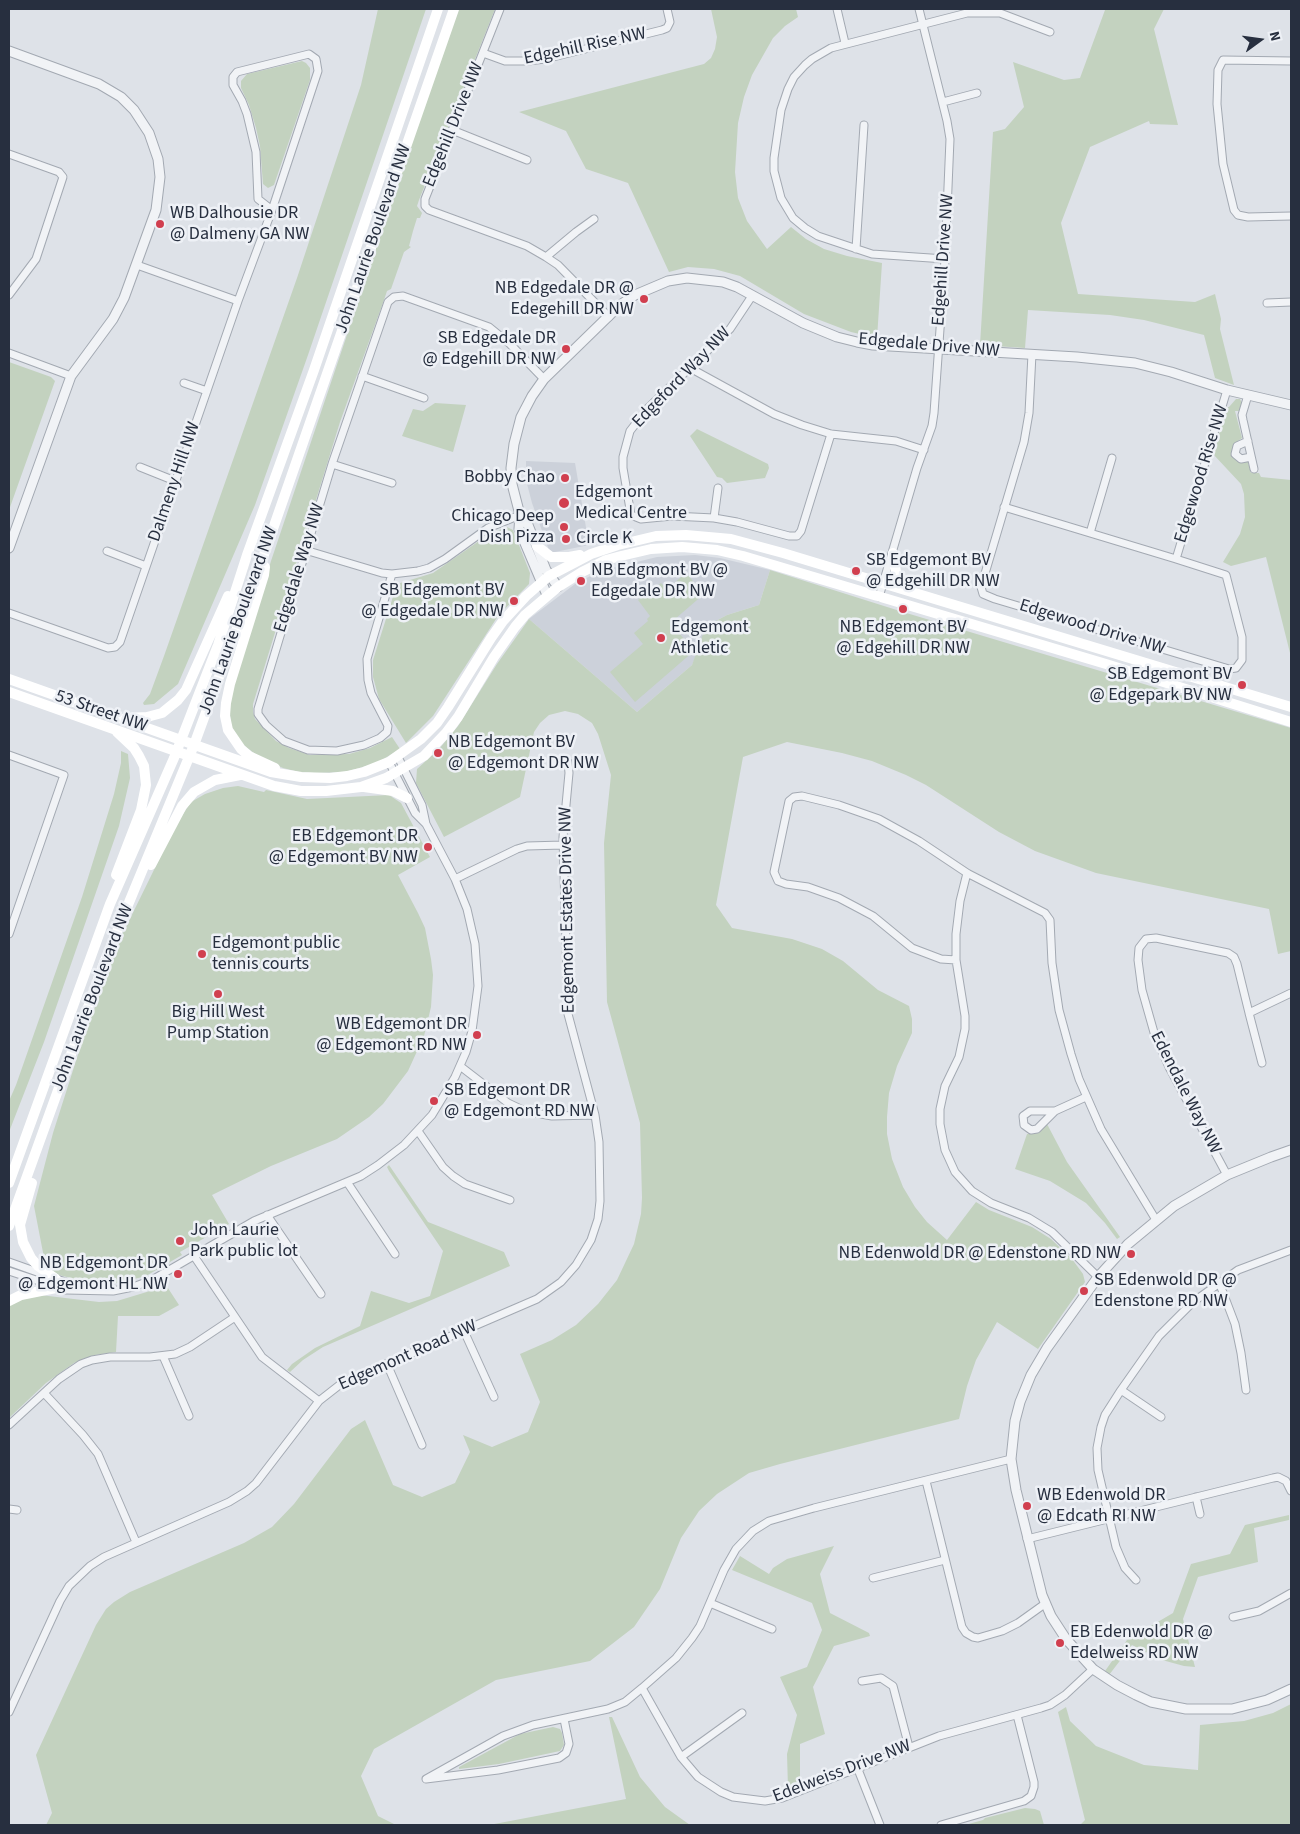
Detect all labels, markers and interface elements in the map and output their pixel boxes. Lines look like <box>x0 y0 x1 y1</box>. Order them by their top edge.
north arrow <box>1235 15 1285 65</box>
street label: Edgehill Rise NW <box>522 23 648 71</box>
text: N <box>1264 29 1285 43</box>
street label: Edgehill Drive NW <box>419 60 489 190</box>
street label: John Laurie Boulevard NW <box>331 142 417 336</box>
street label: Edgehill Drive NW <box>929 193 959 327</box>
place label: WB Dalhousie DR @ Dalmeny GA NW <box>170 203 309 245</box>
marker: WB Dalhousie DR @ Dalmeny GA NW <box>154 218 166 230</box>
place label: NB Edgedale DR @ Edegehill DR NW <box>495 278 634 320</box>
marker: NB Edgedale DR @ Edegehill DR NW <box>638 293 650 305</box>
street label: Edgeford Way NW <box>628 323 736 433</box>
place label: SB Edgedale DR @ Edgehill DR NW <box>422 328 556 370</box>
street label: Edgedale Drive NW <box>858 329 1000 363</box>
marker: SB Edgedale DR @ Edgehill DR NW <box>560 343 572 355</box>
street label: Edgewood Rise NW <box>1171 402 1233 546</box>
street label: Dalmeny Hill NW <box>144 419 206 545</box>
place label: Bobby Chao <box>464 467 555 489</box>
marker: Bobby Chao <box>559 472 571 484</box>
place label: Edgemont Medical Centre <box>575 482 687 524</box>
marker: Edgemont Medical Centre <box>557 496 571 510</box>
street label: Edgedale Way NW <box>270 501 330 635</box>
place label: Chicago Deep Dish Pizza <box>451 506 554 548</box>
marker: Chicago Deep Dish Pizza <box>558 521 570 533</box>
street label: John Laurie Boulevard NW <box>195 524 283 718</box>
place label: Circle K <box>576 528 633 550</box>
marker: Circle K <box>560 533 572 545</box>
place label: SB Edgemont BV @ Edgehill DR NW <box>866 550 1000 592</box>
place label: NB Edgmont BV @ Edgedale DR NW <box>591 560 728 602</box>
marker: SB Edgemont BV @ Edgehill DR NW <box>850 565 862 577</box>
marker: NB Edgmont BV @ Edgedale DR NW <box>575 575 587 587</box>
place label: SB Edgemont BV @ Edgedale DR NW <box>361 580 504 622</box>
marker: SB Edgemont BV @ Edgedale DR NW <box>508 595 520 607</box>
street label: Edgewood Drive NW <box>1016 596 1168 660</box>
marker: NB Edgemont BV @ Edgehill DR NW <box>897 603 909 615</box>
place label: Edgemont Athletic <box>671 617 749 660</box>
place label: NB Edgemont BV @ Edgehill DR NW <box>836 617 970 660</box>
marker: Edgemont Athletic <box>655 632 667 644</box>
place label: SB Edgemont BV @ Edgepark BV NW <box>1089 664 1232 706</box>
marker: SB Edgemont BV @ Edgepark BV NW <box>1236 679 1248 691</box>
street label: 53 Street NW <box>52 686 150 738</box>
place label: NB Edgemont BV @ Edgemont DR NW <box>448 732 599 774</box>
marker: NB Edgemont BV @ Edgemont DR NW <box>432 747 444 759</box>
street label: Edgemont Estates Drive NW <box>555 806 581 1014</box>
place label: EB Edgemont DR @ Edgemont BV NW <box>269 826 418 869</box>
marker: EB Edgemont DR @ Edgemont BV NW <box>422 841 434 853</box>
street label: John Laurie Boulevard NW <box>47 901 139 1095</box>
place label: Edgemont public tennis courts <box>212 933 340 976</box>
marker: Edgemont public tennis courts <box>196 948 208 960</box>
marker: Big Hill West Pump Station <box>212 988 224 1000</box>
place label: Big Hill West Pump Station <box>167 1002 269 1044</box>
place label: WB Edgemont DR @ Edgemont RD NW <box>316 1014 467 1056</box>
street label: Edendale Way NW <box>1145 1028 1225 1158</box>
marker: WB Edgemont DR @ Edgemont RD NW <box>471 1029 483 1041</box>
place label: SB Edgemont DR @ Edgemont RD NW <box>444 1080 595 1122</box>
marker: SB Edgemont DR @ Edgemont RD NW <box>428 1095 440 1107</box>
place label: John Laurie Park public lot <box>190 1220 298 1262</box>
marker: John Laurie Park public lot <box>174 1235 186 1247</box>
place label: NB Edenwold DR @ Edenstone RD NW <box>839 1243 1121 1265</box>
marker: NB Edenwold DR @ Edenstone RD NW <box>1125 1248 1137 1260</box>
place label: NB Edgemont DR @ Edgemont HL NW <box>18 1253 168 1296</box>
marker: NB Edgemont DR @ Edgemont HL NW <box>172 1268 184 1280</box>
place label: SB Edenwold DR @ Edenstone RD NW <box>1094 1270 1237 1312</box>
marker: SB Edenwold DR @ Edenstone RD NW <box>1078 1285 1090 1297</box>
street label: Edgemont Road NW <box>335 1316 481 1396</box>
place label: WB Edenwold DR @ Edcath RI NW <box>1037 1485 1166 1528</box>
marker: WB Edenwold DR @ Edcath RI NW <box>1021 1500 1033 1512</box>
place label: EB Edenwold DR @ Edelweiss RD NW <box>1070 1622 1213 1665</box>
marker: EB Edenwold DR @ Edelweiss RD NW <box>1054 1637 1066 1649</box>
street label: Edelweiss Drive NW <box>770 1736 914 1808</box>

